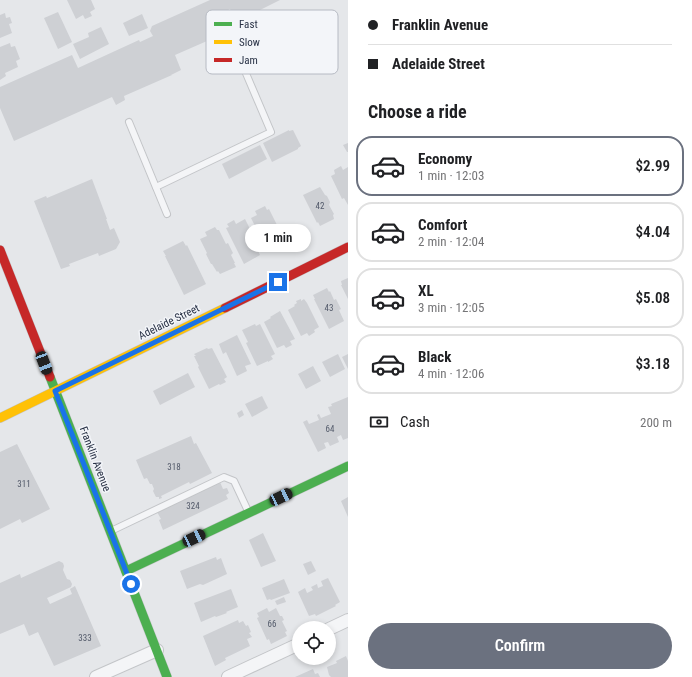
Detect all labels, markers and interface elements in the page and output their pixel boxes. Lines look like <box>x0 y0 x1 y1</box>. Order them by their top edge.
legend <box>206 10 338 74</box>
text: Franklin Avenue <box>392 16 488 34</box>
text: Fast <box>239 18 258 31</box>
text: Slow <box>239 36 260 49</box>
text: Jam <box>239 54 258 67</box>
text: Adelaide Street <box>392 55 485 73</box>
text: Choose a ride <box>368 101 467 122</box>
icon: car <box>370 148 406 184</box>
text: Economy <box>418 150 472 168</box>
text: $2.99 <box>636 157 670 175</box>
text: 1 min · 12:03 <box>418 168 484 183</box>
house number: 42 <box>316 201 325 211</box>
icon: car <box>370 214 406 250</box>
text: Comfort <box>418 216 467 234</box>
text: $4.04 <box>636 223 670 241</box>
callout: 1 min <box>245 224 311 252</box>
text: 1 min <box>264 230 292 245</box>
text: 2 min · 12:04 <box>418 234 484 249</box>
route end <box>269 273 287 291</box>
icon: car <box>370 280 406 316</box>
text: XL <box>418 282 434 300</box>
text: $5.08 <box>636 289 670 307</box>
text: 3 min · 12:05 <box>418 300 484 315</box>
street label: Adelaide Street <box>136 302 202 342</box>
house number: 43 <box>325 303 333 313</box>
icon: car <box>370 346 406 382</box>
text: Black <box>418 348 451 366</box>
car <box>34 350 54 376</box>
text: $3.18 <box>636 355 670 373</box>
text: 4 min · 12:06 <box>418 366 484 381</box>
icon: cash <box>368 411 390 433</box>
text: Cash <box>400 413 430 431</box>
text: 200 m <box>640 415 672 430</box>
house number: 64 <box>326 424 335 434</box>
street label: Franklin Avenue <box>77 425 113 493</box>
house number: 318 <box>167 462 181 472</box>
house number: 311 <box>17 479 31 489</box>
car <box>268 486 294 508</box>
house number: 324 <box>186 501 200 511</box>
car <box>181 527 207 549</box>
route start <box>122 575 140 593</box>
house number: 66 <box>268 619 276 629</box>
map controls <box>292 621 336 665</box>
button: locate <box>292 621 336 665</box>
button: Confirm <box>368 623 672 669</box>
house number: 333 <box>78 633 92 643</box>

